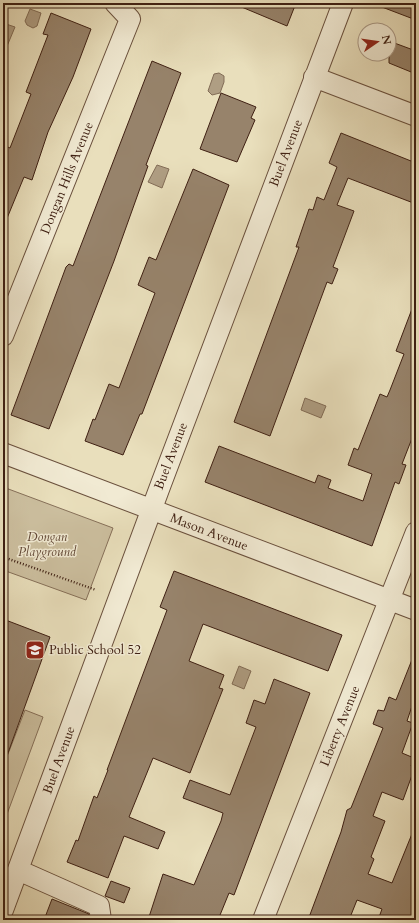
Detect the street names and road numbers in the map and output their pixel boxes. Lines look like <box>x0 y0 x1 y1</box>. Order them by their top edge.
street label: Buel Avenue <box>265 117 307 189</box>
street label: Dongan Hills Avenue <box>36 119 98 237</box>
street label: Buel Avenue <box>150 420 192 492</box>
street label: Mason Avenue <box>167 509 251 555</box>
street label: Liberty Avenue <box>316 683 364 769</box>
street label: Buel Avenue <box>38 724 80 796</box>

